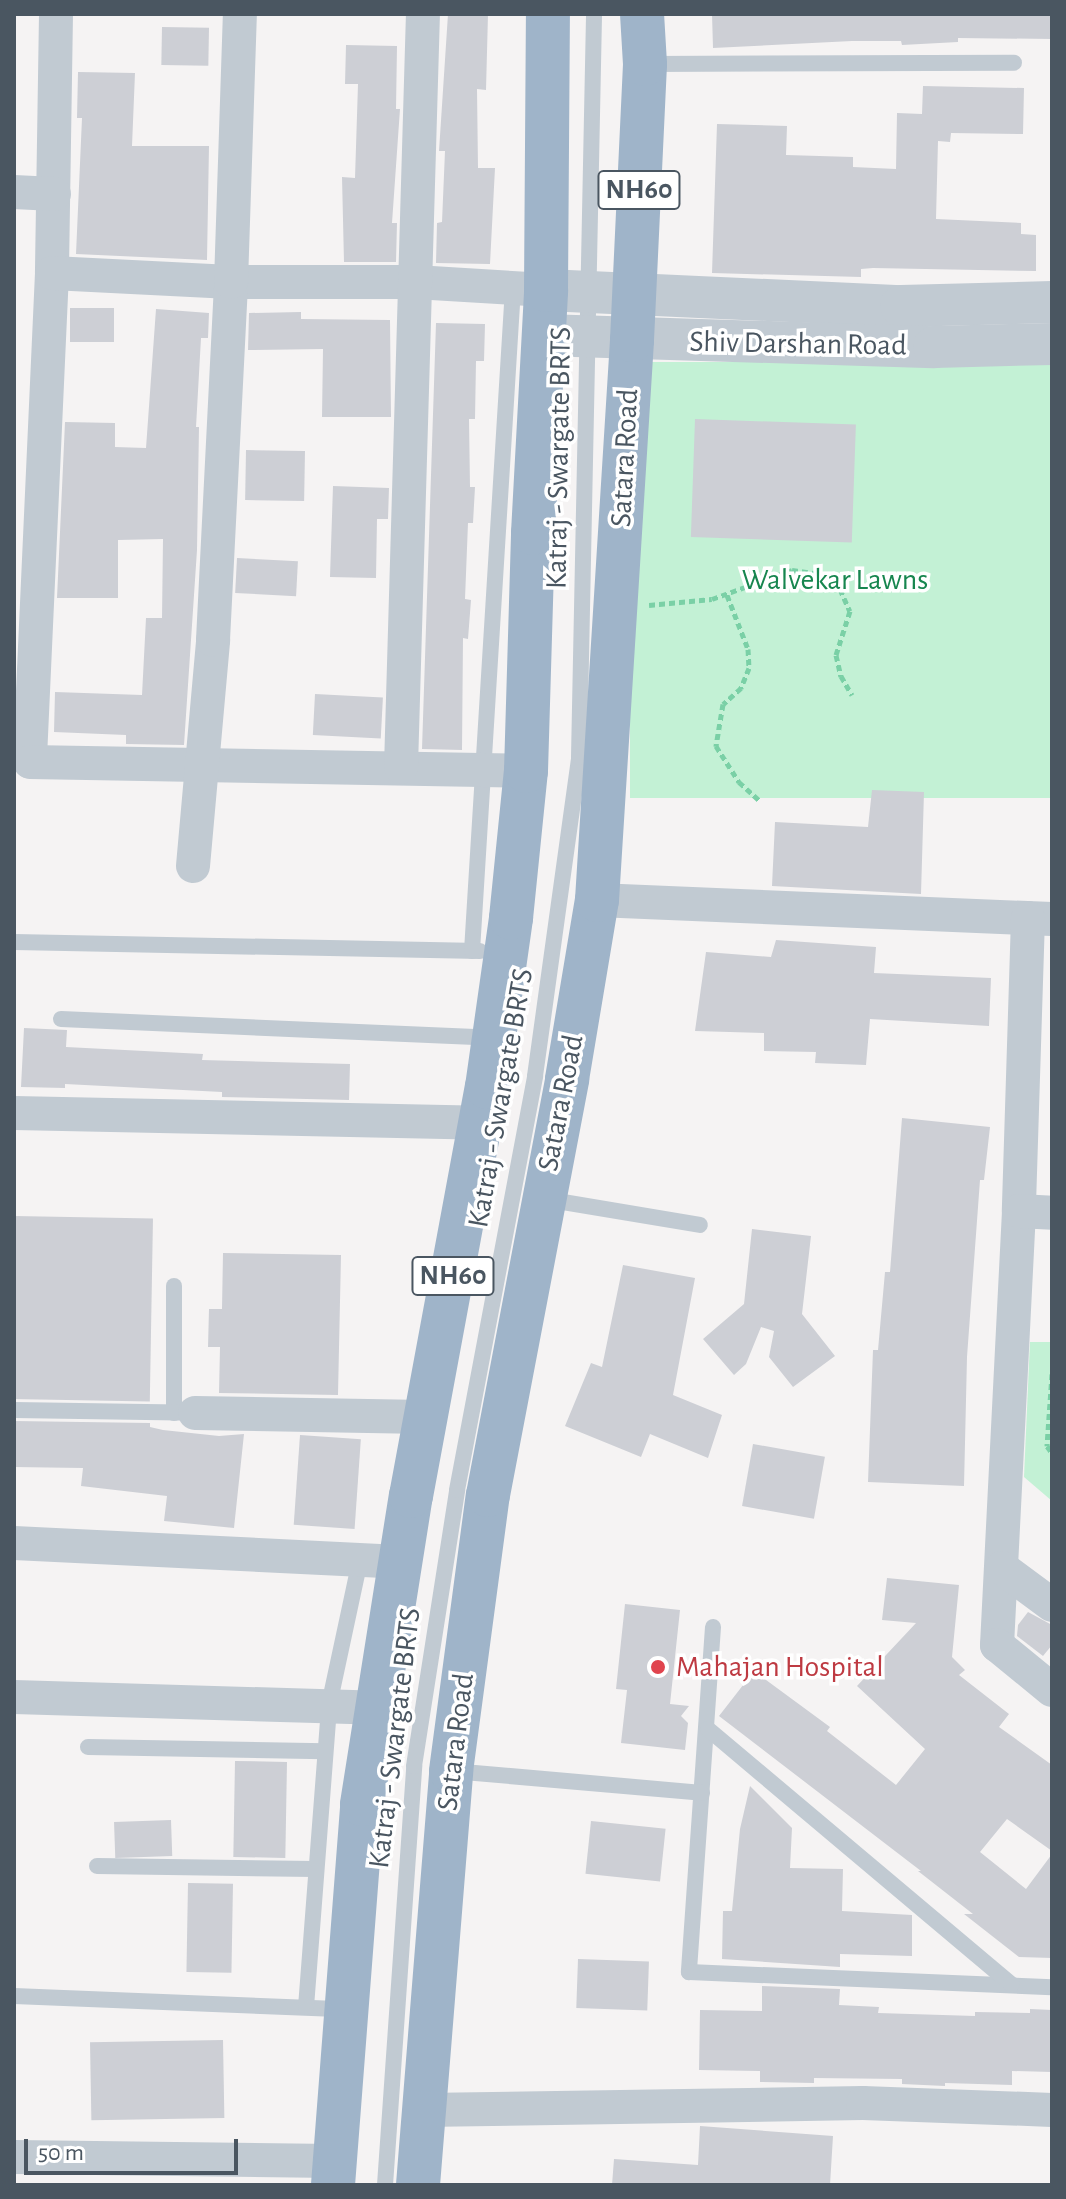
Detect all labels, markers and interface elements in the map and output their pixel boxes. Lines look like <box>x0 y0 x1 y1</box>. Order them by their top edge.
road number: NH60 <box>597 166 681 214</box>
street label: Shiv Darshan Road <box>689 324 907 364</box>
street label: Katraj - Swargate BRTS <box>539 326 579 590</box>
street label: Satara Road <box>603 388 647 528</box>
park label: Walvekar Lawns <box>742 562 928 598</box>
street label: Katraj - Swargate BRTS <box>460 966 542 1230</box>
street label: Satara Road <box>530 1032 592 1174</box>
road number: NH60 <box>411 1252 495 1300</box>
street label: Katraj - Swargate BRTS <box>361 1606 429 1870</box>
place label: Mahajan Hospital <box>676 1649 884 1685</box>
marker: Mahajan Hospital <box>647 1656 669 1678</box>
street label: Satara Road <box>430 1671 482 1813</box>
scale bar <box>28 2123 242 2173</box>
text: 50 m <box>38 2141 84 2165</box>

